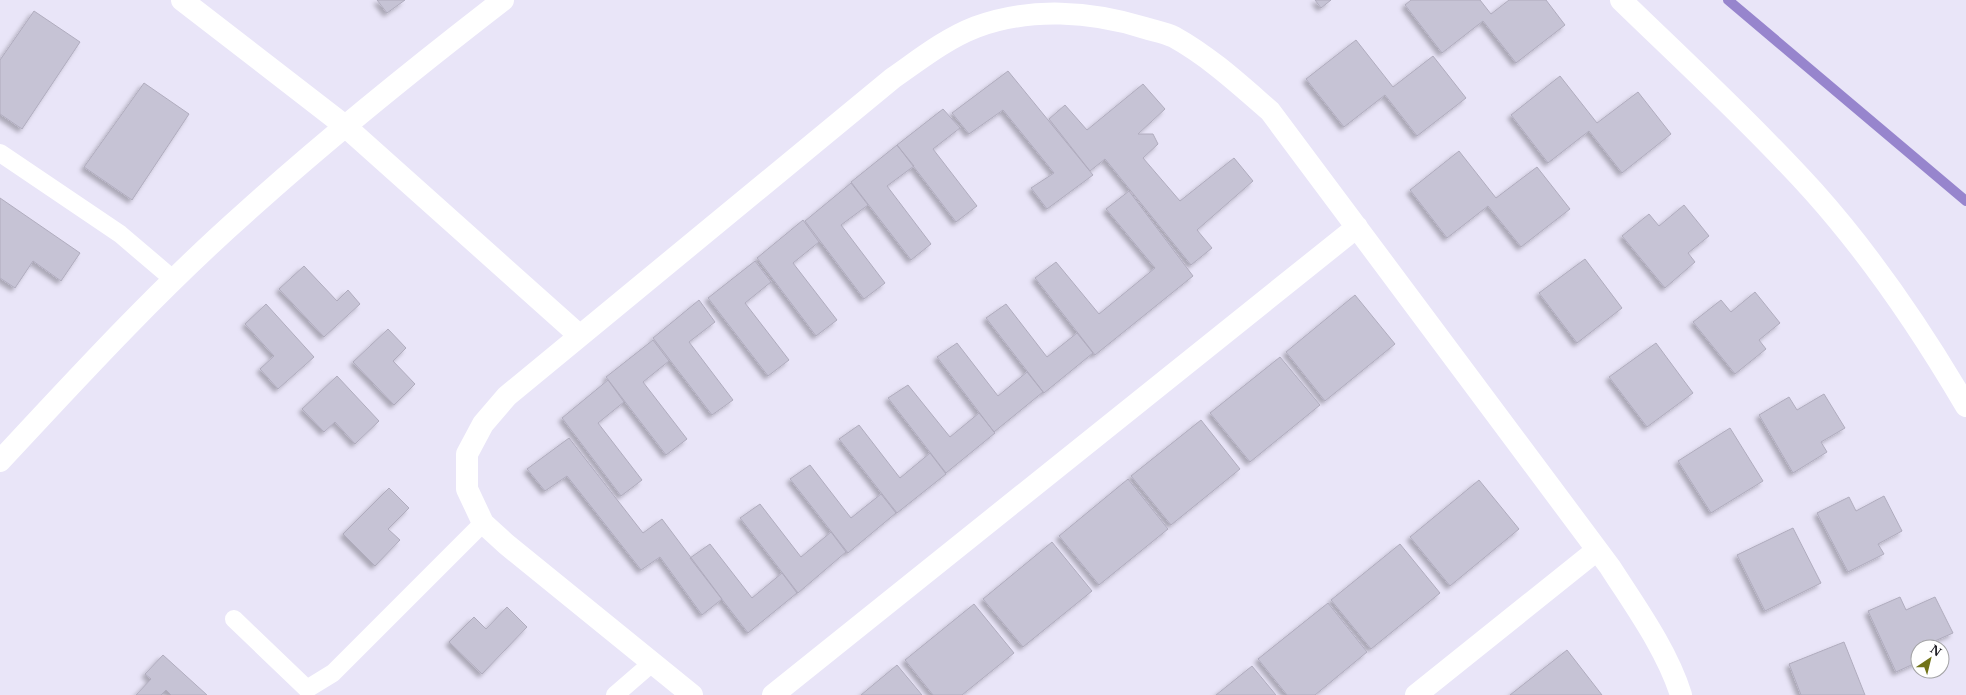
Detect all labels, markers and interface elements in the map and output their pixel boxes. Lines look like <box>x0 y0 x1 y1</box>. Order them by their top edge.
north arrow <box>1910 639 1950 679</box>
text: N <box>1927 642 1945 660</box>

